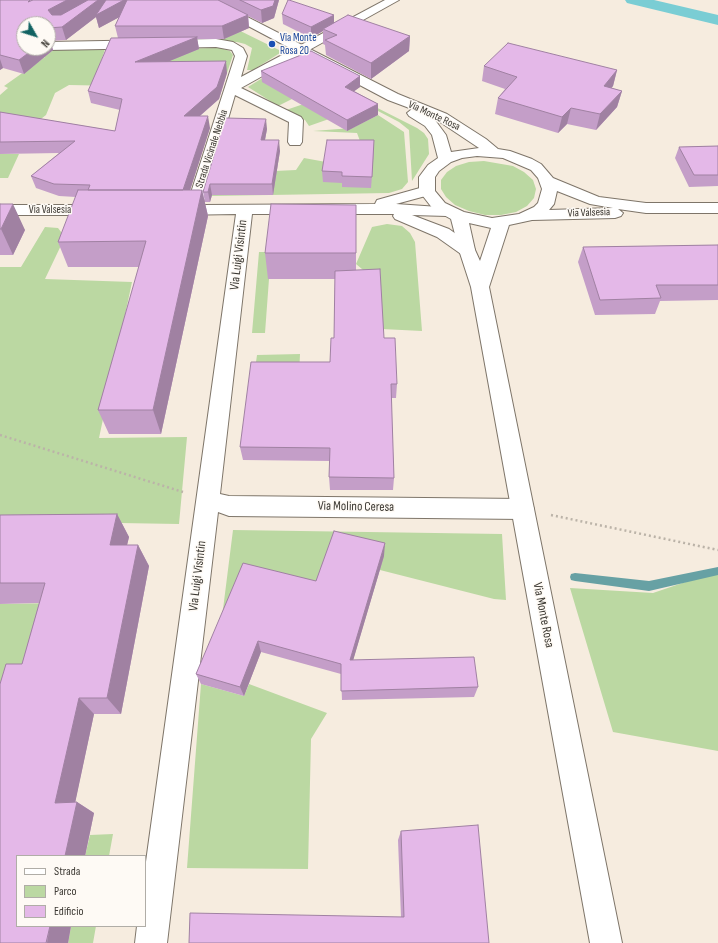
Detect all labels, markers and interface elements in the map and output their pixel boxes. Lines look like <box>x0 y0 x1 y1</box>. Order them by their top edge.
north arrow <box>16 16 56 56</box>
place label: Via Monte Rosa 20 <box>280 31 317 57</box>
text: N <box>38 37 52 50</box>
marker: Via Monte Rosa 20 <box>267 39 277 49</box>
street label: Via Monte Rosa <box>406 98 462 134</box>
street label: Strada Vicinale Nebbia <box>193 108 231 190</box>
street label: Via Valsesia <box>29 203 71 217</box>
street label: Via Valsesia <box>568 206 610 220</box>
street label: Via Luigi Visintin <box>227 219 251 291</box>
street label: Via Molino Ceresa <box>318 499 394 515</box>
street label: Via Luigi Visintin <box>186 540 210 612</box>
street label: Via Monte Rosa <box>529 581 557 649</box>
legend <box>16 855 146 927</box>
text: Strada <box>54 864 80 879</box>
text: Parco <box>54 884 77 899</box>
text: Edificio <box>54 904 83 919</box>

